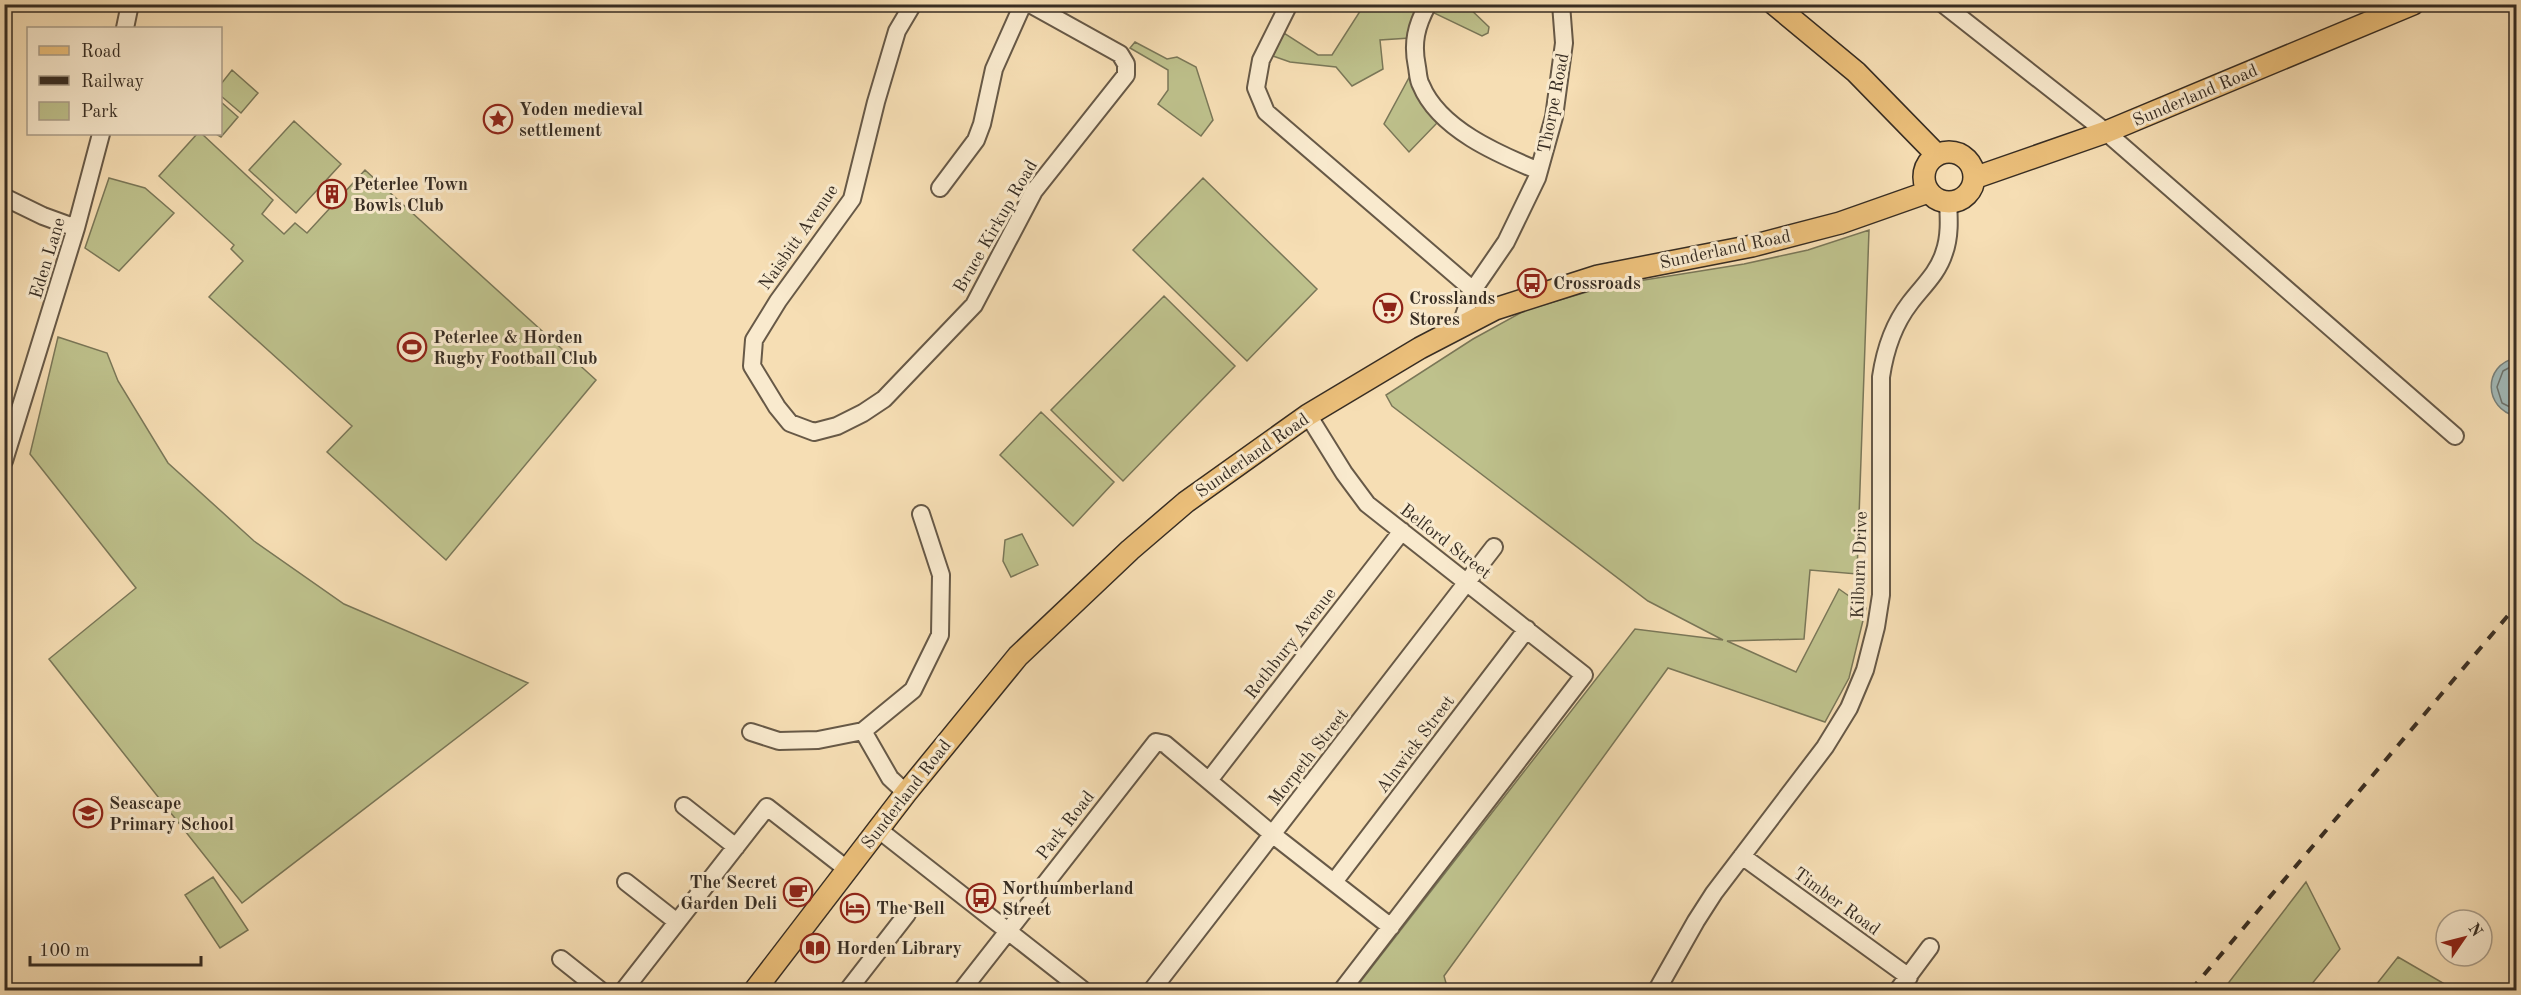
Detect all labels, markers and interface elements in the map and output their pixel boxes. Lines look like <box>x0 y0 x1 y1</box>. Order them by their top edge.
legend <box>27 27 222 135</box>
text: Road <box>81 43 121 61</box>
street label: Thorpe Road <box>1535 52 1573 155</box>
street label: Sunderland Road <box>2130 62 2260 130</box>
text: Railway <box>81 73 144 91</box>
place label: Yoden medieval settlement <box>519 101 644 140</box>
text: Park <box>81 103 118 121</box>
place icon: Yoden medieval settlement <box>482 103 514 135</box>
street label: Bruce Kirkup Road <box>951 157 1041 296</box>
place label: Peterlee Town Bowls Club <box>353 176 468 215</box>
building icon: Peterlee Town Bowls Club <box>316 178 348 210</box>
street label: Naisbitt Avenue <box>756 181 842 294</box>
street label: Eden Lane <box>27 216 69 301</box>
street label: Sunderland Road <box>1658 227 1792 273</box>
bus stop icon: Crossroads <box>1516 267 1548 299</box>
place label: Crossroads <box>1553 275 1641 293</box>
place label: Crosslands Stores <box>1409 290 1496 329</box>
supermarket icon: Crosslands Stores <box>1372 292 1404 324</box>
place label: Peterlee & Horden Rugby Football Club <box>433 329 598 368</box>
sports icon: Peterlee & Horden Rugby Football Club <box>396 331 428 363</box>
street label: Sunderland Road <box>1193 410 1312 501</box>
street label: Belford Street <box>1397 501 1494 583</box>
street label: Kilburn Drive <box>1849 511 1871 619</box>
street label: Rothbury Avenue <box>1242 585 1340 703</box>
street label: Alnwick Street <box>1373 692 1458 797</box>
street label: Morpeth Street <box>1265 706 1352 810</box>
street label: Sunderland Road <box>859 736 955 853</box>
street label: Park Road <box>1033 788 1098 864</box>
place label: Seascape Primary School <box>109 795 234 834</box>
school or university icon: Seascape Primary School <box>72 797 104 829</box>
street label: Timber Road <box>1790 865 1883 939</box>
place label: The Secret Garden Deli <box>680 874 777 913</box>
cafe icon: The Secret Garden Deli <box>782 876 814 908</box>
place label: Northumberland Street <box>1002 880 1134 919</box>
bus stop icon: Northumberland Street <box>965 882 997 914</box>
hotel icon: The Bell <box>839 892 871 924</box>
place label: The Bell <box>876 900 945 918</box>
north arrow <box>2434 908 2494 968</box>
text: N <box>2465 921 2485 941</box>
scale bar <box>30 929 201 967</box>
library icon: Horden Library <box>799 932 831 964</box>
place label: Horden Library <box>836 940 962 958</box>
text: 100 m <box>39 942 90 960</box>

